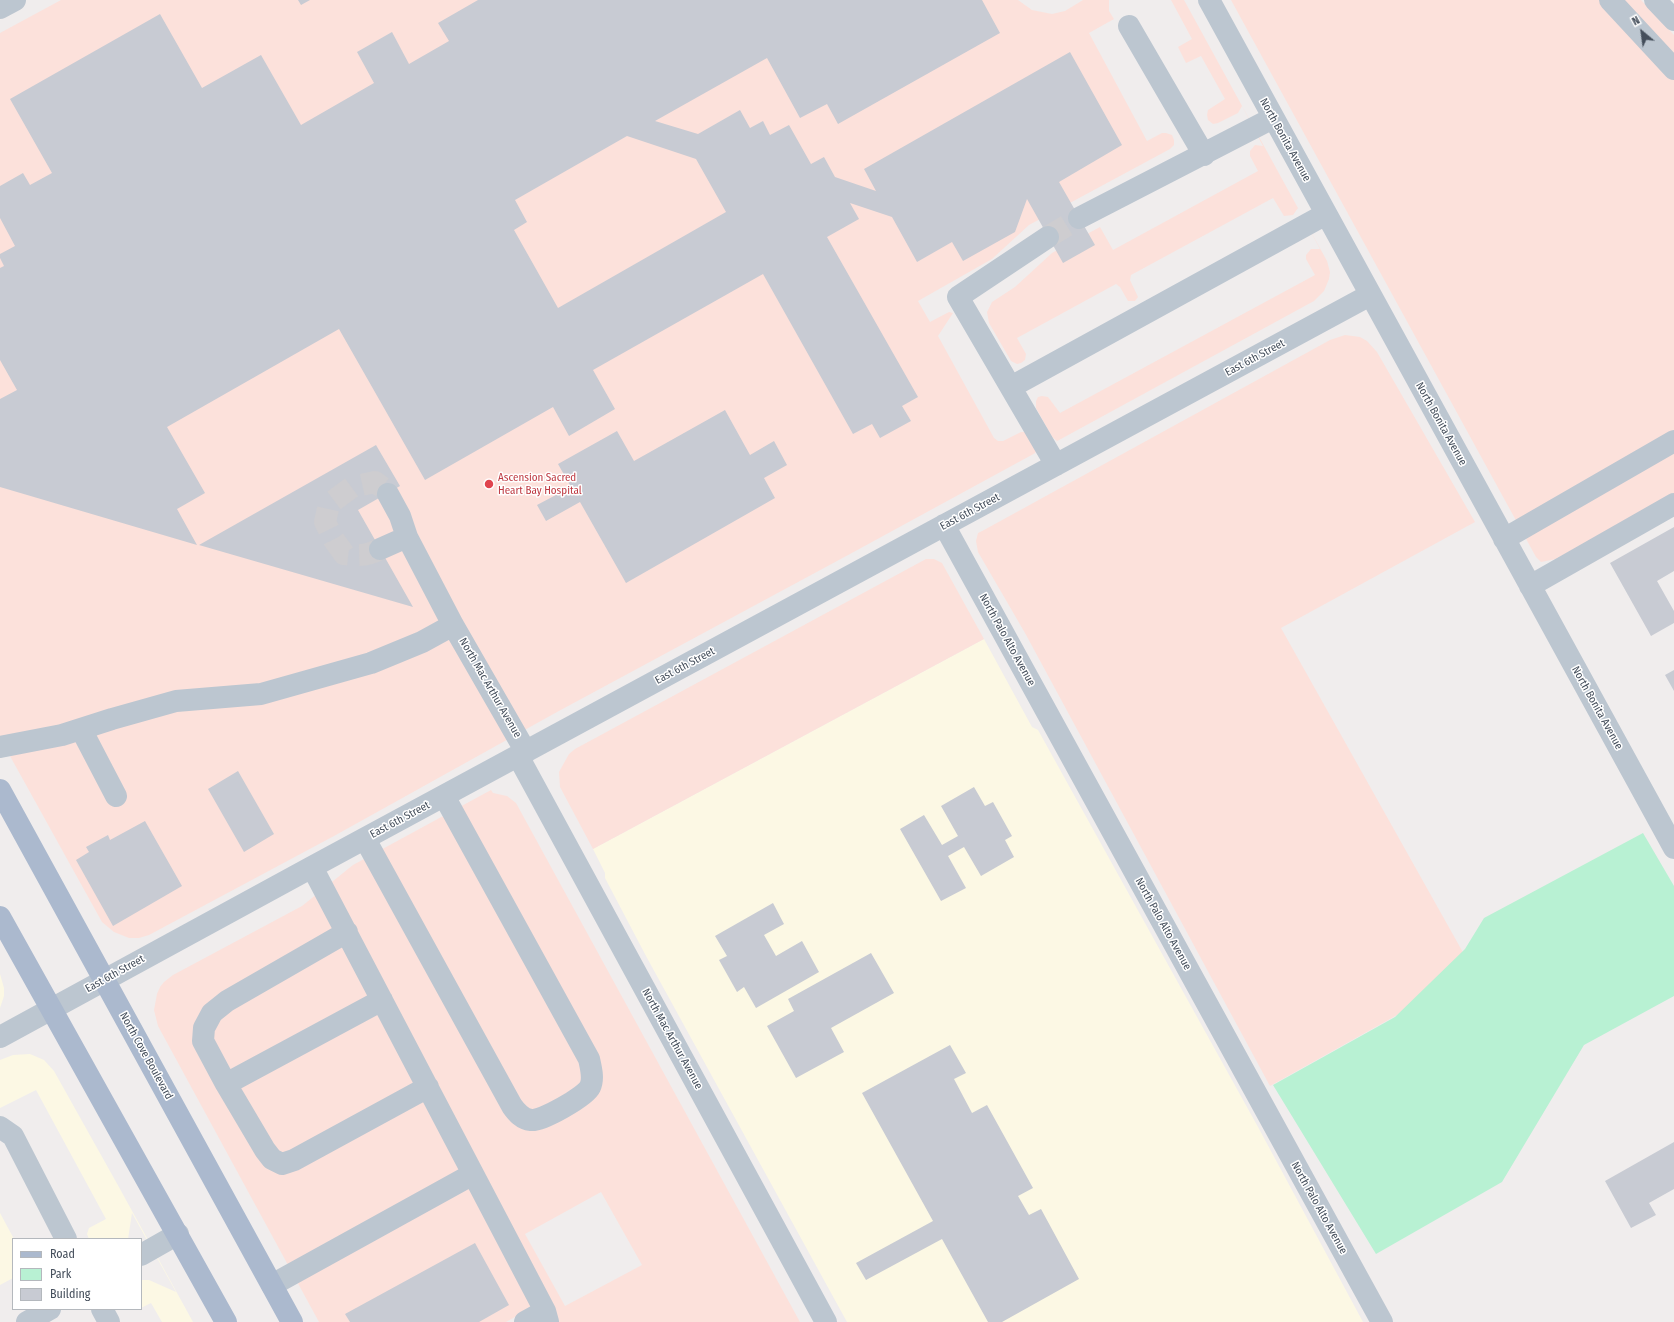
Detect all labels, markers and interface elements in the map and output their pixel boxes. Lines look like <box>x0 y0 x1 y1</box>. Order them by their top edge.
north arrow <box>1622 12 1662 52</box>
text: N <box>1630 14 1642 28</box>
street label: North Bonita Avenue <box>1257 96 1313 184</box>
street label: East 6th Street <box>1223 337 1287 379</box>
street label: North Bonita Avenue <box>1413 380 1469 468</box>
place label: Ascension Sacred Heart Bay Hospital <box>498 471 582 497</box>
marker: Ascension Sacred Heart Bay Hospital <box>483 478 495 490</box>
street label: East 6th Street <box>938 491 1002 533</box>
street label: North Palo Alto Avenue <box>976 592 1038 688</box>
street label: North Mac Arthur Avenue <box>456 636 524 740</box>
street label: East 6th Street <box>653 645 717 687</box>
street label: North Bonita Avenue <box>1569 664 1625 752</box>
street label: East 6th Street <box>368 799 432 841</box>
street label: North Palo Alto Avenue <box>1132 876 1194 972</box>
street label: East 6th Street <box>83 952 147 996</box>
street label: North Mac Arthur Avenue <box>639 986 705 1092</box>
street label: North Cove Boulevard <box>117 1010 175 1102</box>
street label: North Palo Alto Avenue <box>1288 1160 1350 1256</box>
legend <box>12 1238 142 1310</box>
text: Road <box>50 1247 75 1261</box>
text: Park <box>50 1267 71 1281</box>
text: Building <box>50 1287 90 1301</box>

